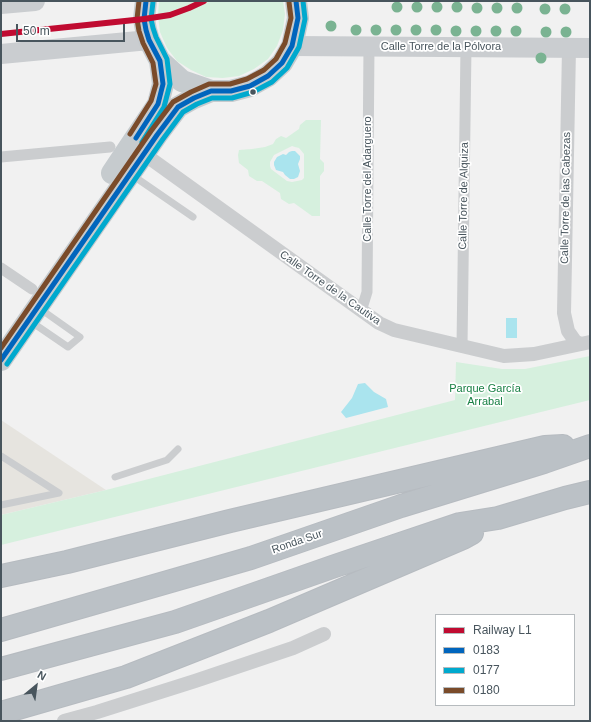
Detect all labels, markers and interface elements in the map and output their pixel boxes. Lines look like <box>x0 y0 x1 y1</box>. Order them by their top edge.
scale bar <box>18 16 127 42</box>
text: 50 m <box>23 24 50 38</box>
street label: Calle Torre de la Pólvora <box>381 40 501 54</box>
unlabelled marker <box>248 87 258 97</box>
street label: Calle Torre del Adarguero <box>361 116 375 242</box>
street label: Calle Torre de las Cabezas <box>558 132 574 264</box>
street label: Calle Torre de Alquiza <box>456 142 472 250</box>
street label: Calle Torre de la Cautiva <box>277 248 383 328</box>
park label: Parque García Arrabal <box>449 382 521 408</box>
street label: Ronda Sur <box>270 527 324 557</box>
legend <box>435 614 575 706</box>
text: Railway L1 <box>473 623 532 637</box>
text: 0183 <box>473 643 500 657</box>
text: 0177 <box>473 663 500 677</box>
north arrow <box>16 666 56 706</box>
text: N <box>35 668 48 683</box>
text: 0180 <box>473 683 500 697</box>

